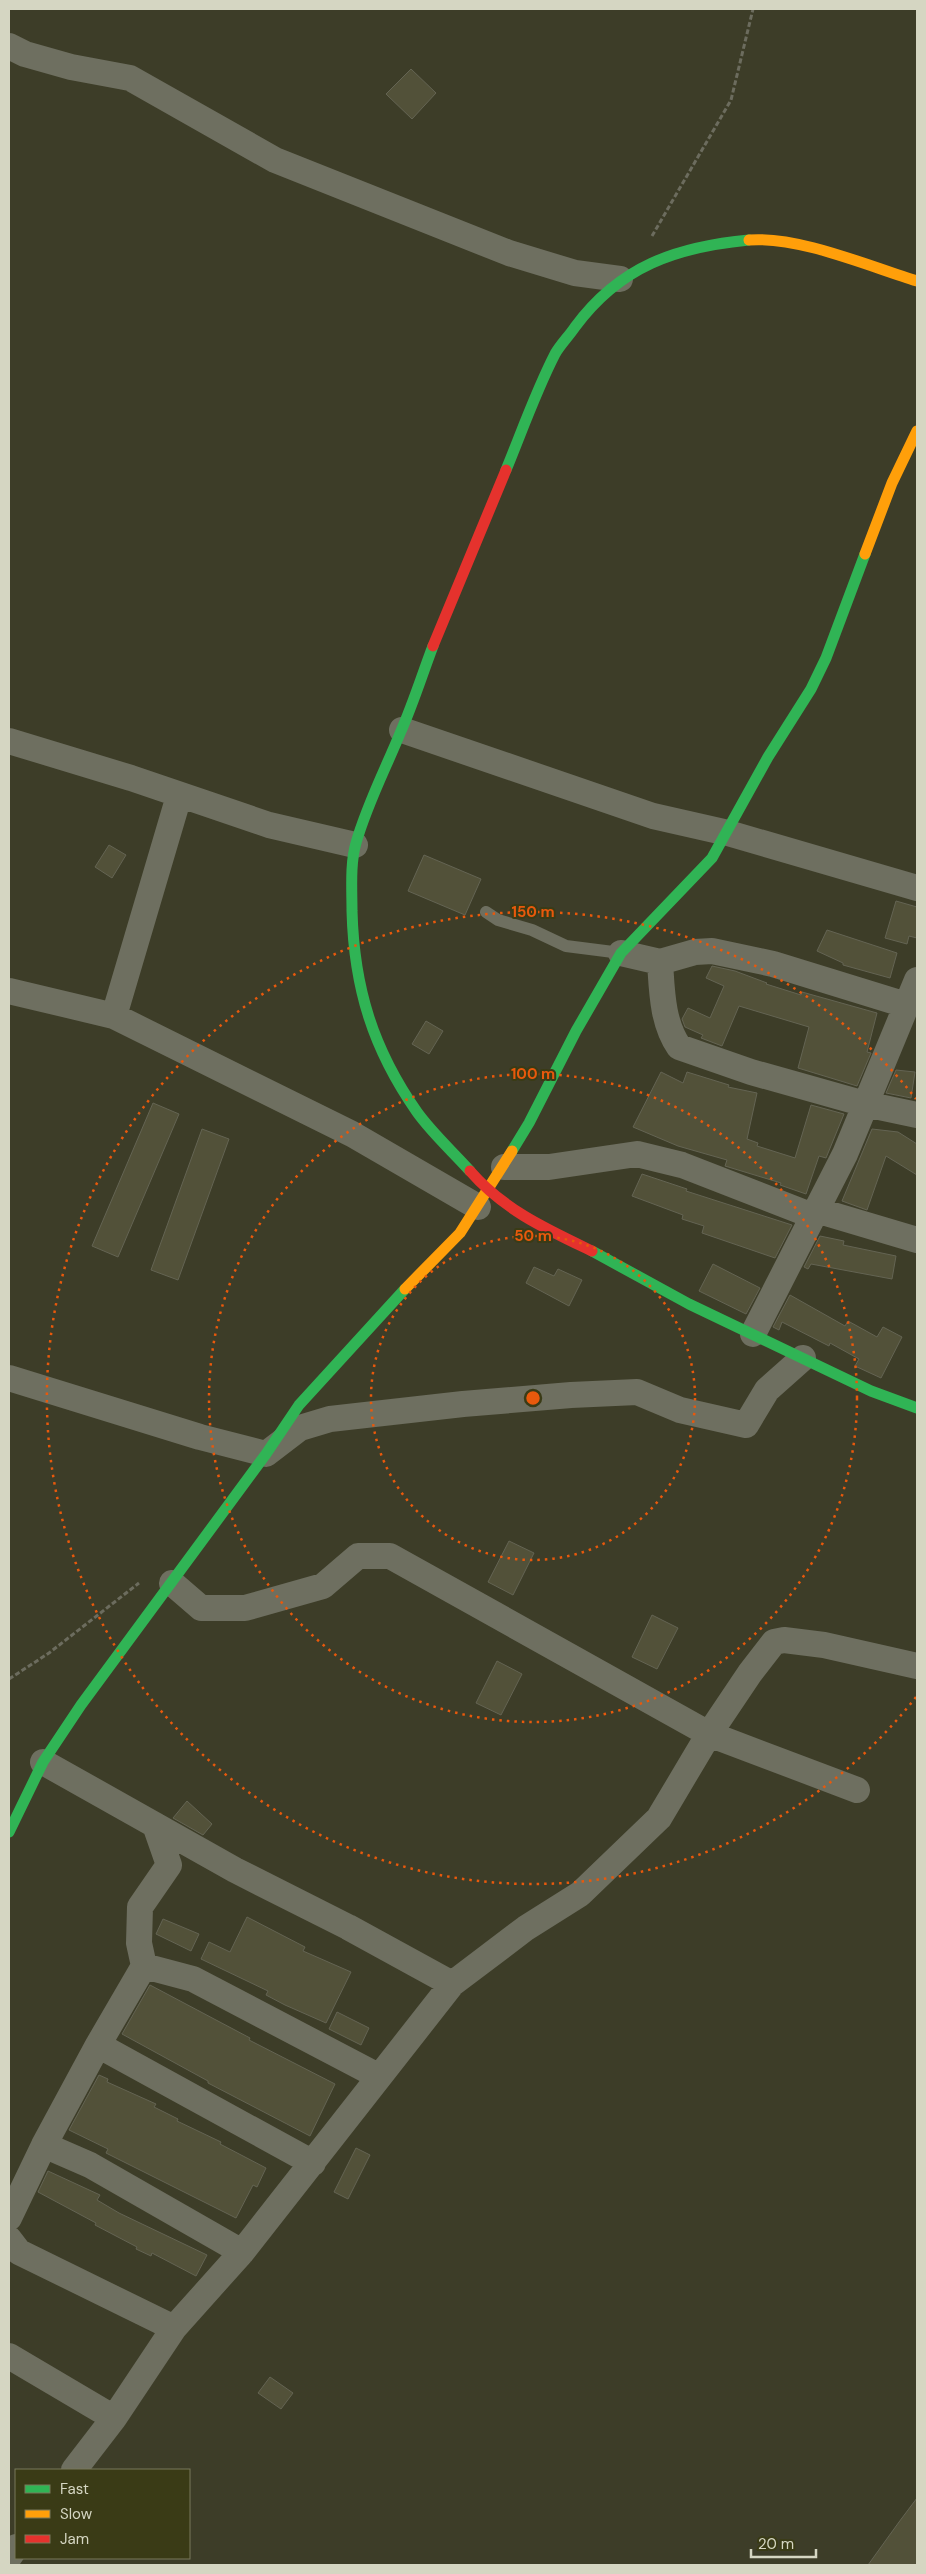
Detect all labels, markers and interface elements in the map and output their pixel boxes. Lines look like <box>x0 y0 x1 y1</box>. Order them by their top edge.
text: 150 m <box>512 902 555 922</box>
text: 100 m <box>511 1064 555 1084</box>
text: 50 m <box>514 1226 552 1246</box>
centre of rings <box>524 1389 542 1407</box>
legend <box>15 2469 190 2559</box>
text: Fast <box>60 2479 89 2499</box>
text: Slow <box>60 2504 93 2524</box>
scale bar <box>751 2526 816 2558</box>
text: Jam <box>60 2529 89 2549</box>
text: 20 m <box>758 2534 794 2554</box>

